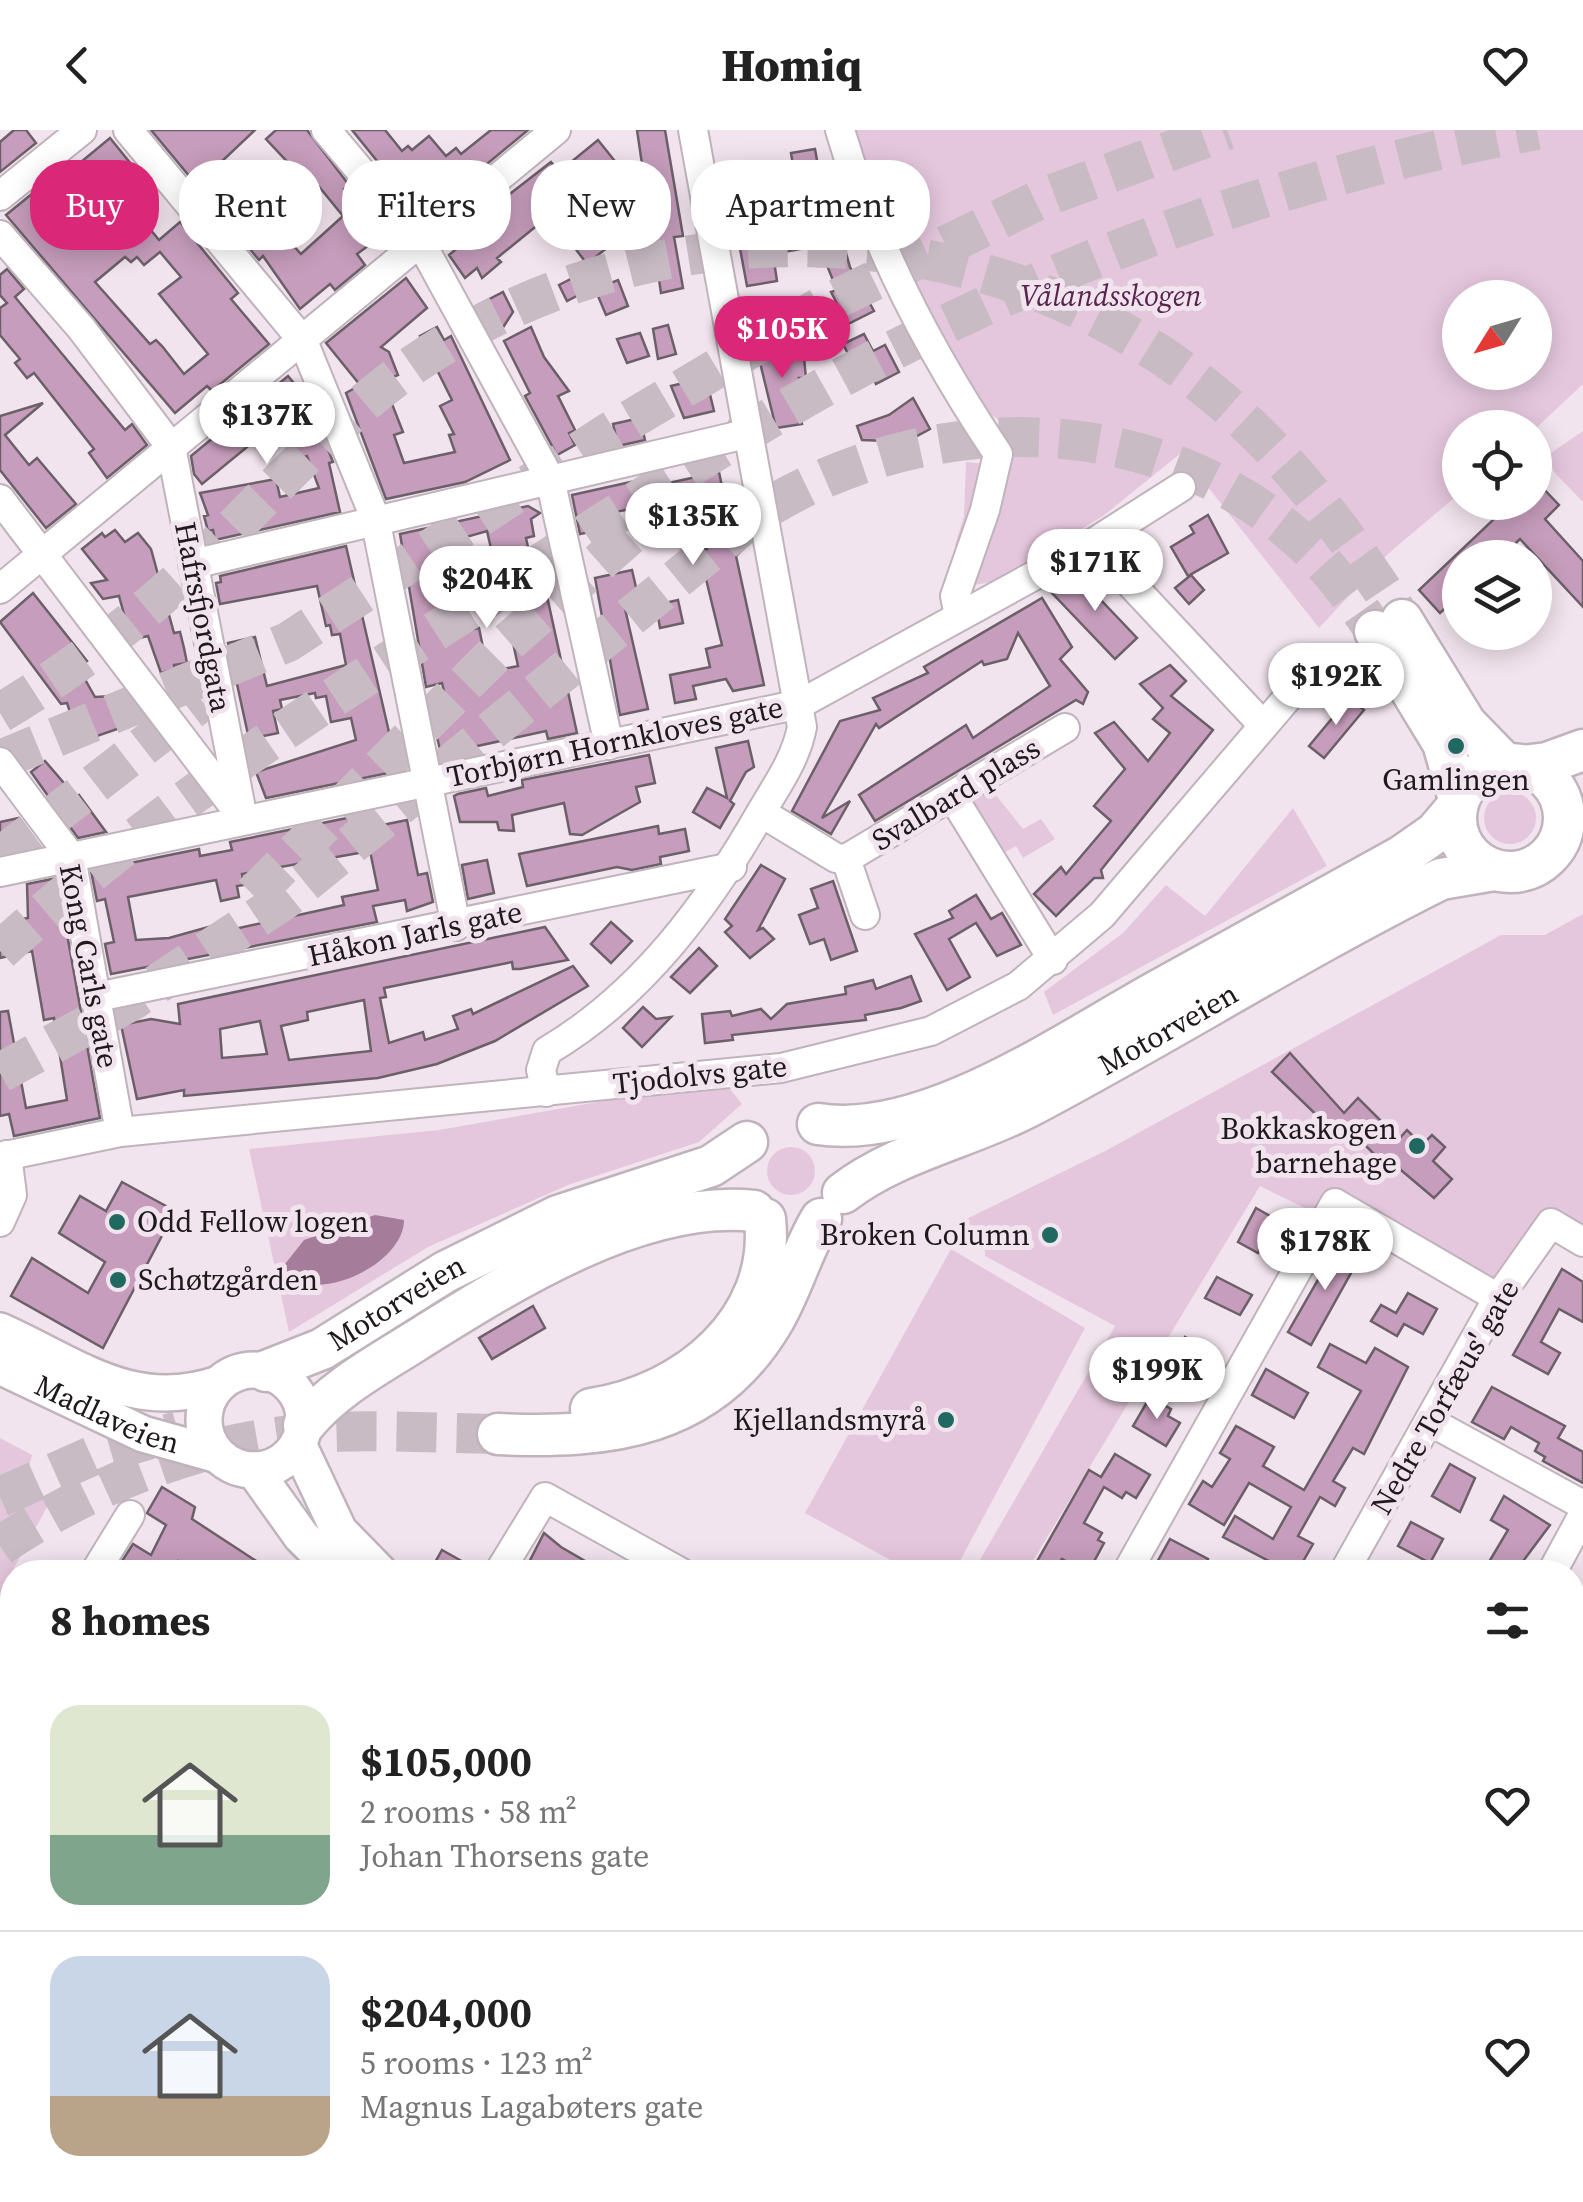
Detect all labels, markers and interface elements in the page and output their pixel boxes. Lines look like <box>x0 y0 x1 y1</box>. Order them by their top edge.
text: Homiq <box>721 34 862 96</box>
icon: back <box>50 38 105 93</box>
icon: heart <box>1478 38 1533 93</box>
chip: Buy <box>30 160 159 250</box>
chip: Rent <box>179 160 322 250</box>
chip: Filters <box>342 160 511 250</box>
chip: New <box>531 160 671 250</box>
chip: Apartment <box>691 160 930 250</box>
park label: Vålandsskogen <box>1020 275 1202 316</box>
north arrow <box>1442 280 1552 390</box>
map controls <box>1442 280 1552 650</box>
pin: $105K <box>712 296 852 381</box>
text: $105K <box>736 306 828 350</box>
pin: $137K <box>197 382 337 467</box>
text: $137K <box>221 392 313 436</box>
button: locate <box>1442 410 1552 520</box>
pin: $135K <box>623 483 763 568</box>
text: $135K <box>647 493 739 537</box>
street label: Hafrsfjordgata <box>165 518 242 716</box>
pin: $171K <box>1025 529 1165 614</box>
text: $171K <box>1049 539 1141 583</box>
button: layers <box>1442 540 1552 650</box>
pin: $204K <box>417 546 557 631</box>
text: $204K <box>441 556 533 600</box>
pin: $192K <box>1266 643 1406 728</box>
text: $192K <box>1290 653 1382 697</box>
street label: Torbjørn Hornkloves gate <box>443 686 786 797</box>
street label: Svalbard plass <box>864 727 1048 860</box>
marker: Gamlingen <box>1445 735 1467 757</box>
place label: Gamlingen <box>1382 759 1530 800</box>
street label: Kong Carls gate <box>50 860 129 1072</box>
street label: Håkon Jarls gate <box>304 891 526 976</box>
street label: Motorveien <box>1091 973 1245 1085</box>
street label: Tjodolvs gate <box>611 1045 789 1104</box>
place label: Bokkaskogen barnehage <box>1220 1108 1397 1183</box>
marker: Bokkaskogen barnehage <box>1406 1135 1428 1157</box>
place label: Odd Fellow logen <box>137 1201 369 1242</box>
pin: $178K <box>1255 1208 1395 1293</box>
marker: Odd Fellow logen <box>106 1211 128 1233</box>
place label: Broken Column <box>820 1214 1030 1255</box>
text: $178K <box>1279 1218 1371 1262</box>
marker: Broken Column <box>1039 1224 1061 1246</box>
street label: Motorveien <box>320 1244 472 1360</box>
place label: Schøtzgården <box>138 1259 318 1300</box>
marker: Schøtzgården <box>107 1269 129 1291</box>
street label: Nedre Torfæus' gate <box>1361 1272 1529 1522</box>
pin: $199K <box>1087 1337 1227 1422</box>
text: $199K <box>1111 1347 1203 1391</box>
street label: Madlaveien <box>28 1365 184 1463</box>
place label: Kjellandsmyrå <box>733 1399 927 1440</box>
marker: Kjellandsmyrå <box>935 1409 957 1431</box>
text: 8 homes <box>50 1591 210 1649</box>
icon: filters <box>1480 1593 1535 1648</box>
text: $105,000 <box>360 1732 532 1790</box>
icon: home <box>130 1745 250 1865</box>
icon: heart <box>1480 1778 1535 1833</box>
text: 2 rooms · 58 m² <box>360 1790 577 1834</box>
text: Johan Thorsens gate <box>360 1834 649 1878</box>
text: $204,000 <box>360 1983 532 2041</box>
icon: home <box>130 1996 250 2116</box>
icon: heart <box>1480 2029 1535 2084</box>
text: 5 rooms · 123 m² <box>360 2041 593 2085</box>
text: Magnus Lagabøters gate <box>360 2085 703 2129</box>

